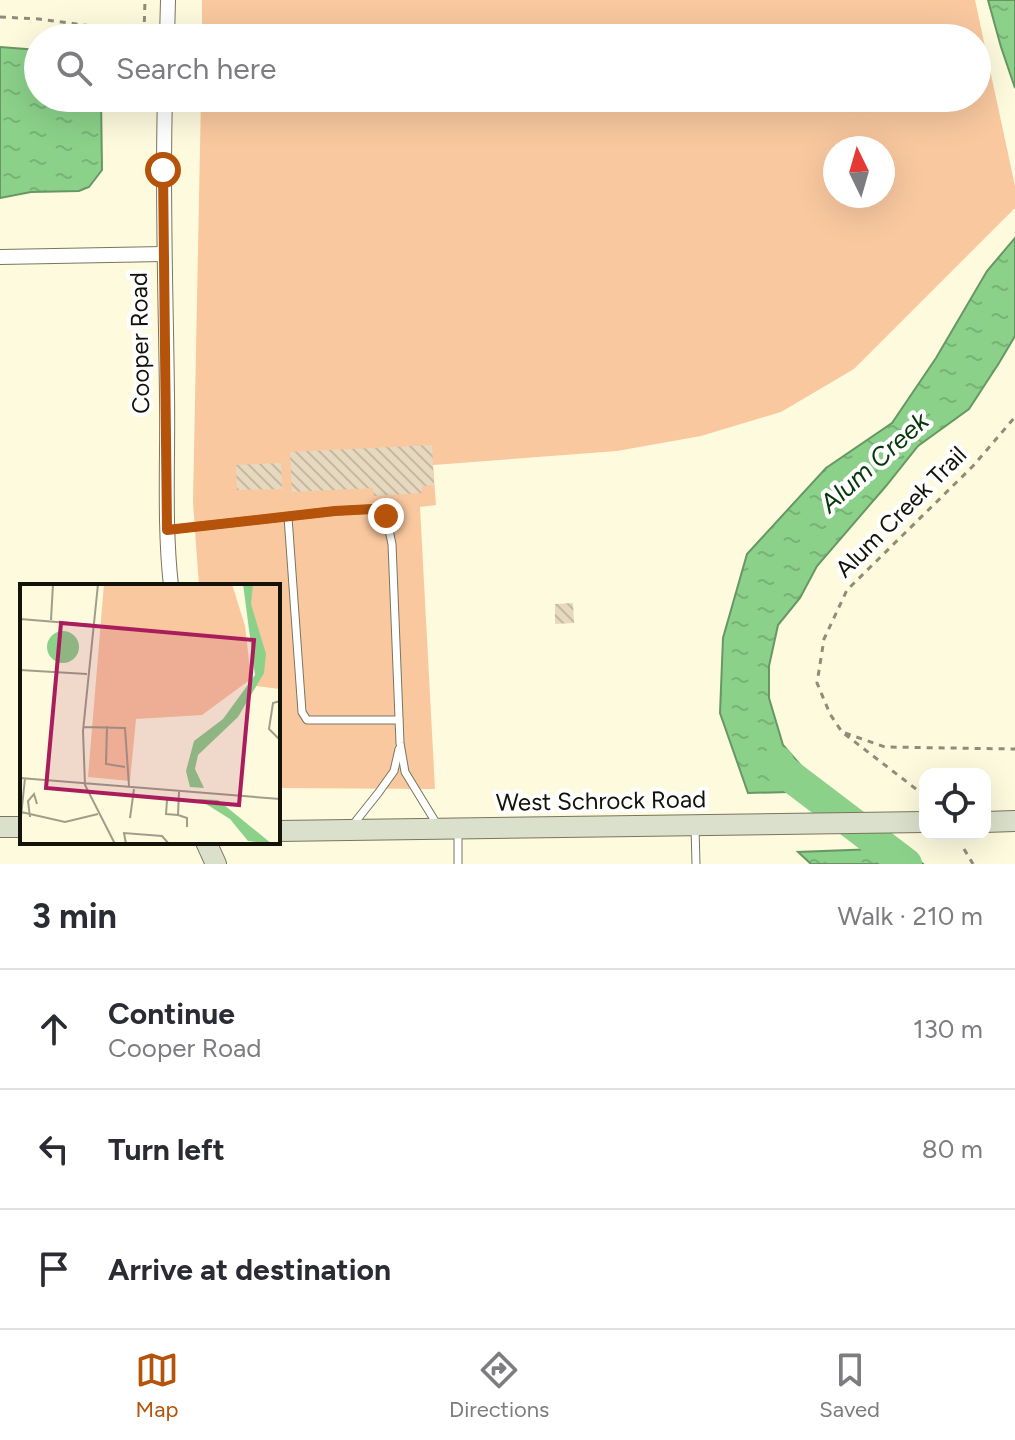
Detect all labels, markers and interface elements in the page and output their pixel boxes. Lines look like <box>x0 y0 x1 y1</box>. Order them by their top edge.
search box <box>24 24 991 112</box>
icon: search <box>52 46 96 90</box>
text: Search here <box>116 50 276 87</box>
north arrow <box>823 136 895 208</box>
route start <box>145 152 181 188</box>
street label: Cooper Road <box>124 272 155 414</box>
water label: Alum Creek <box>812 404 936 520</box>
street label: Alum Creek Trail <box>829 440 972 583</box>
route end <box>368 498 404 534</box>
inset map <box>20 584 280 844</box>
map controls <box>919 768 991 840</box>
button: locate <box>919 768 991 840</box>
street label: West Schrock Road <box>496 784 706 817</box>
text: 3 min <box>32 896 117 937</box>
text: Walk · 210 m <box>838 900 983 932</box>
text: Continue <box>108 995 235 1032</box>
icon: ahead <box>32 1007 76 1051</box>
text: 130 m <box>913 1013 983 1045</box>
text: Cooper Road <box>108 1032 262 1064</box>
icon: left <box>32 1127 76 1171</box>
text: Turn left <box>108 1131 225 1168</box>
text: 80 m <box>922 1133 983 1165</box>
icon: arrive <box>32 1247 76 1291</box>
text: Arrive at destination <box>108 1251 391 1288</box>
tab: Map <box>135 1348 179 1423</box>
tab: Directions <box>449 1348 549 1423</box>
tab: Saved <box>819 1348 880 1423</box>

